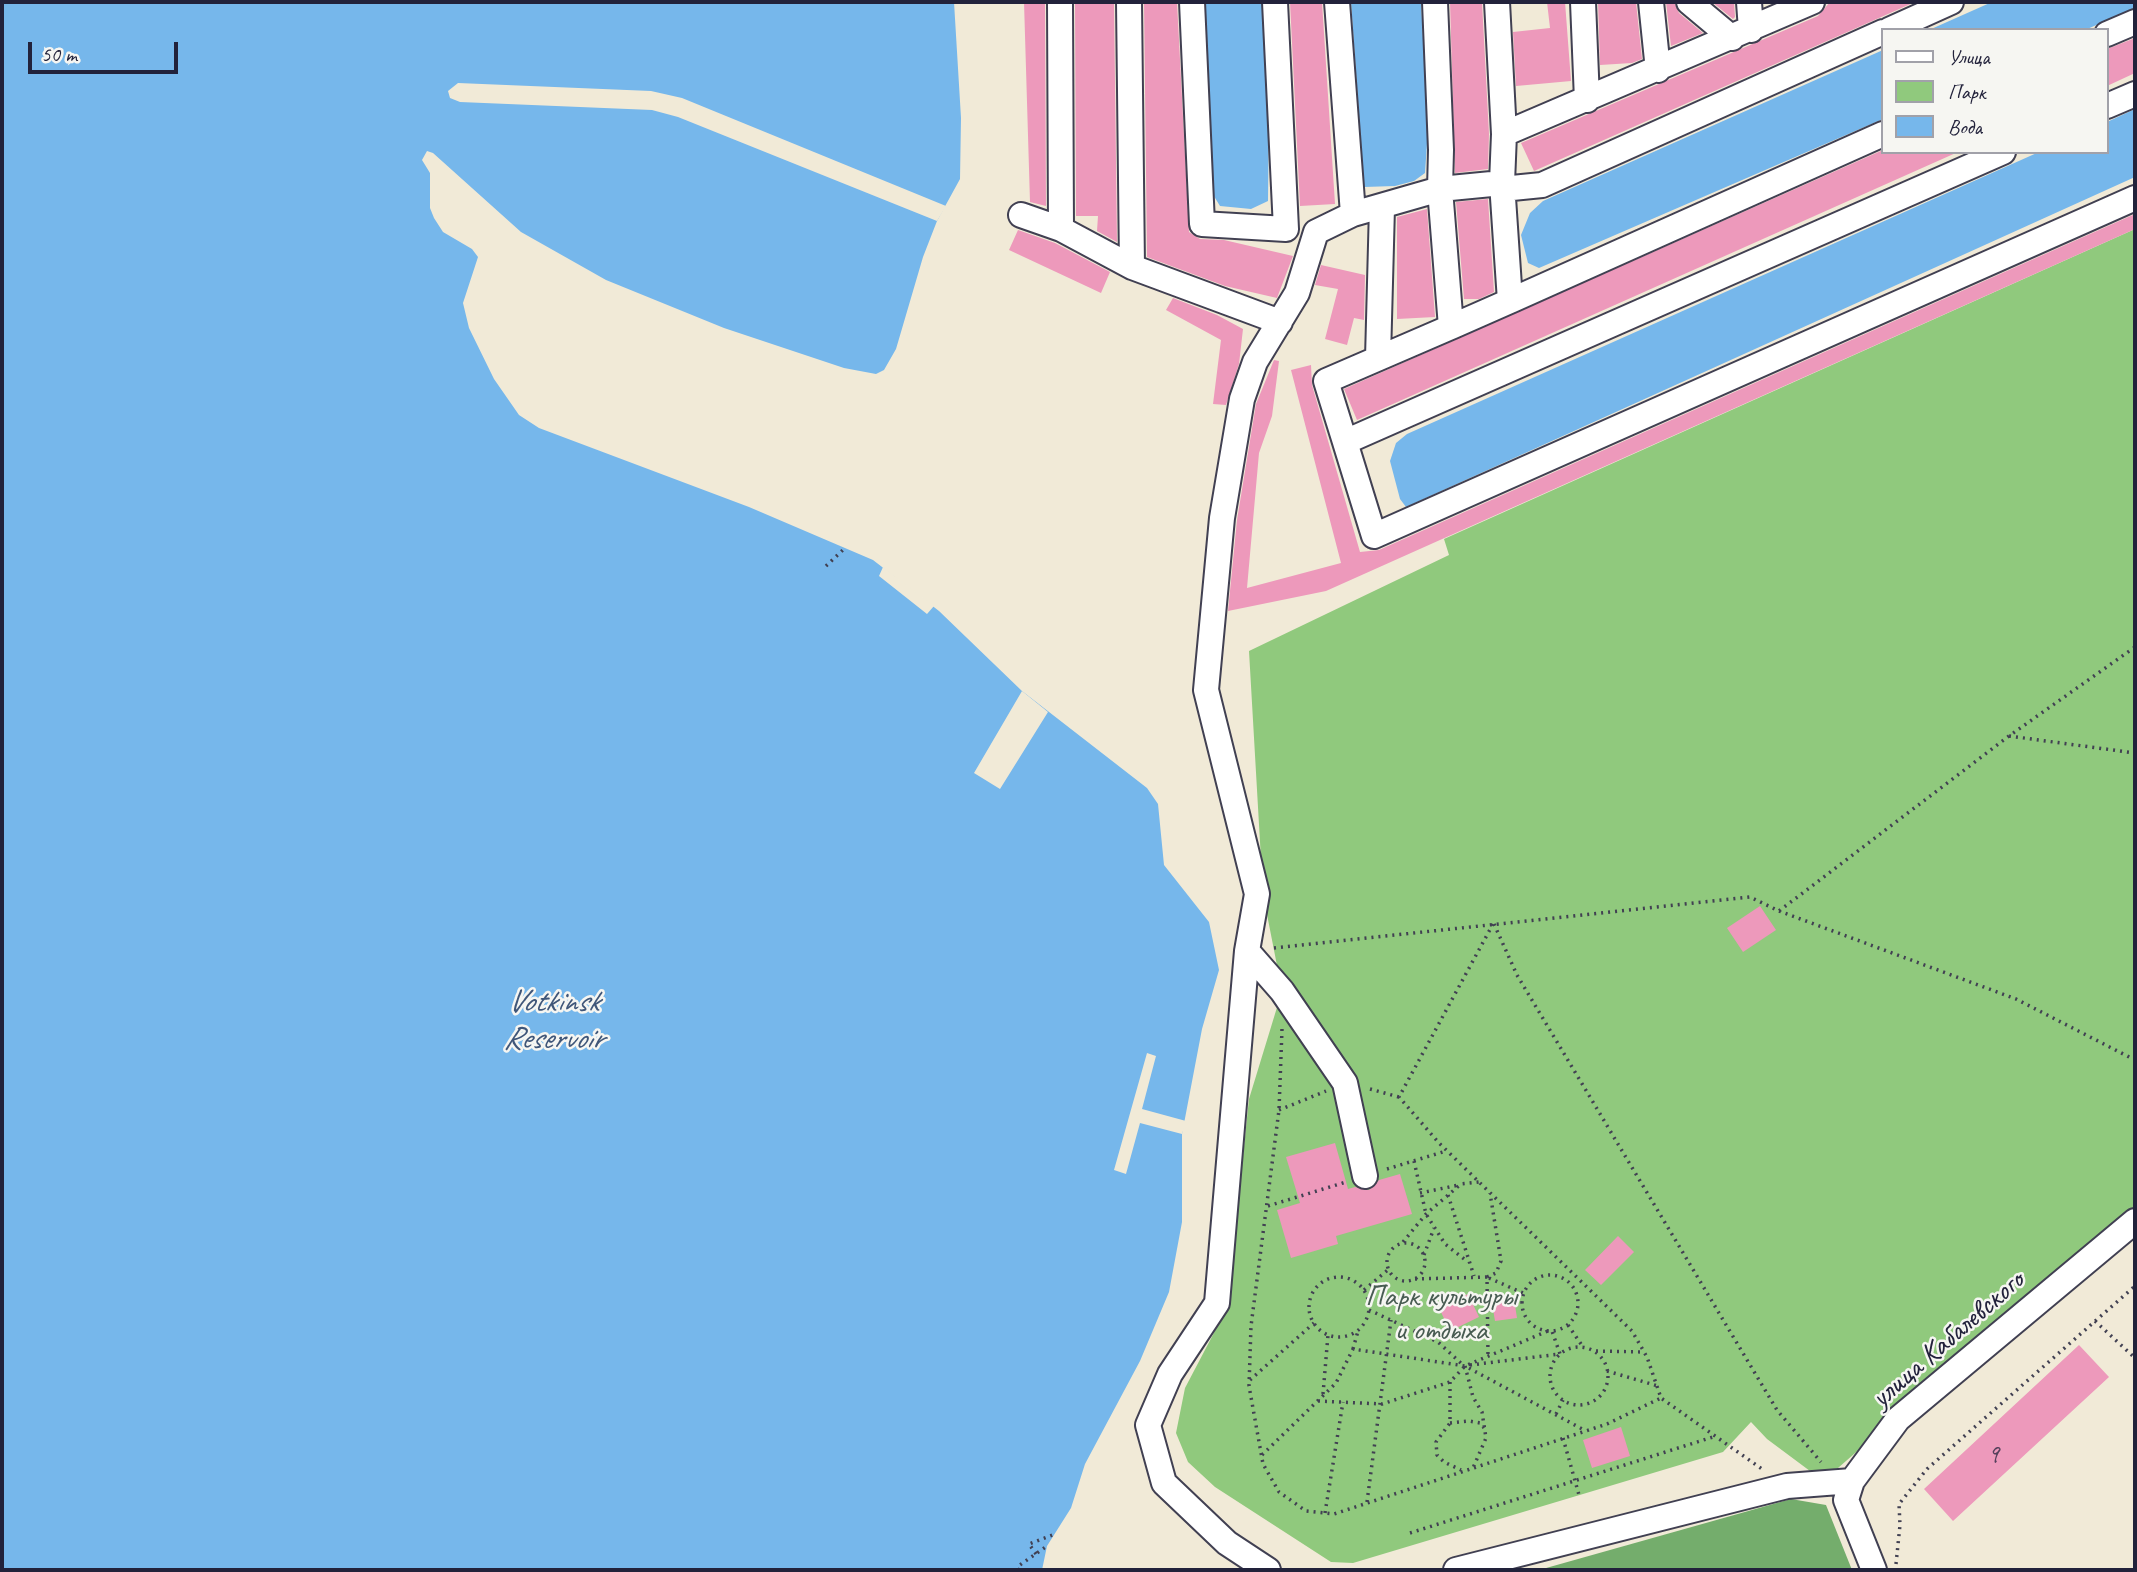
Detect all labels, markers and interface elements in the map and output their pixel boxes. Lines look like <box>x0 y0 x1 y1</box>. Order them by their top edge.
scale bar <box>32 28 182 72</box>
legend <box>1882 28 2109 154</box>
text: 50 m <box>41 41 77 67</box>
text: Улица <box>1948 44 1990 70</box>
text: Парк <box>1948 79 1985 105</box>
text: Вода <box>1948 114 1982 140</box>
water label: Votkinsk Reservoir <box>503 984 603 1059</box>
street label: улица Кабалевского <box>1864 1264 2032 1416</box>
park label: Парк культуры и отдыха <box>1365 1279 1517 1350</box>
house number: 9 <box>1987 1439 1999 1471</box>

